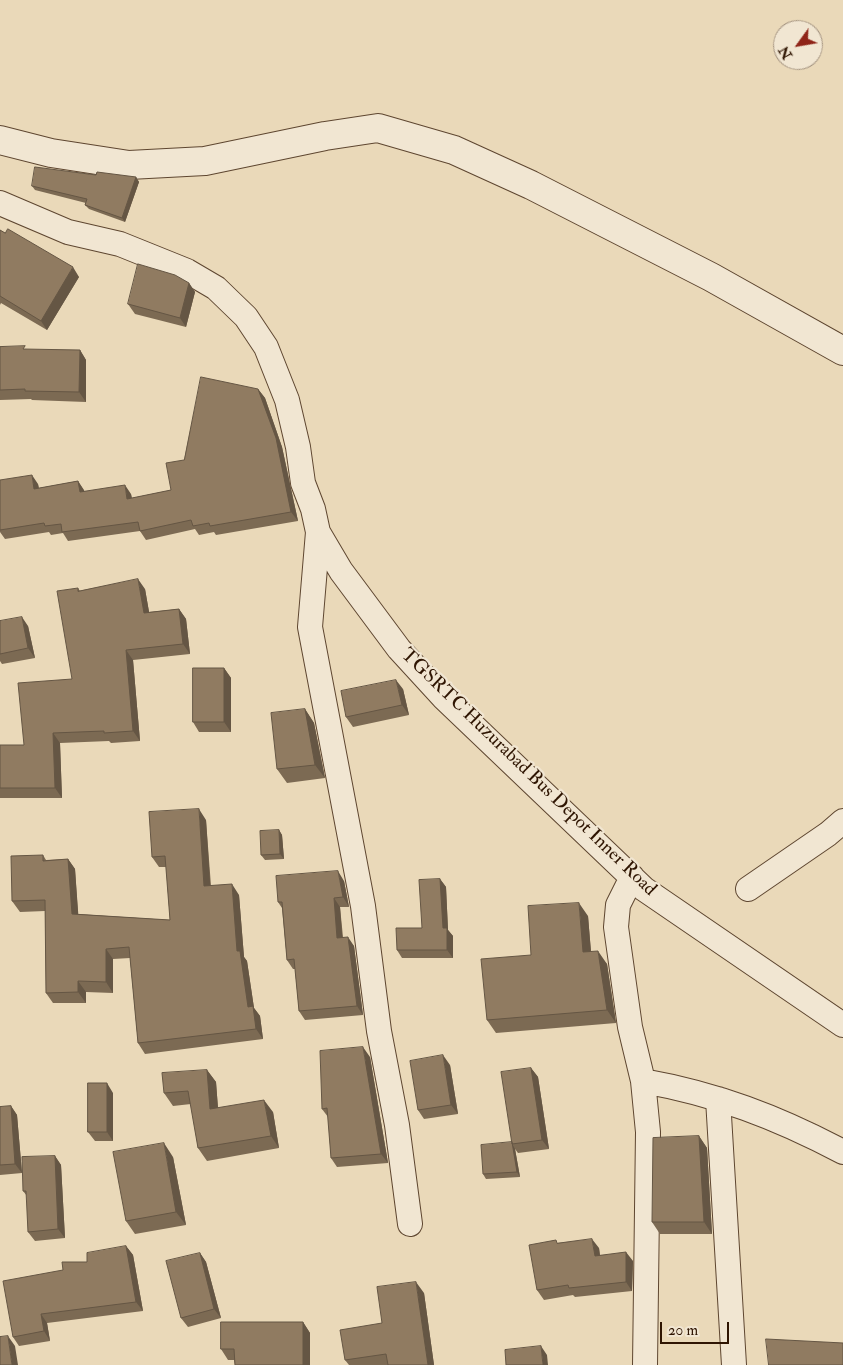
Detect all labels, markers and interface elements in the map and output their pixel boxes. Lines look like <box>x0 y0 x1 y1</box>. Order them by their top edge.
north arrow <box>773 20 823 70</box>
text: N <box>775 43 796 63</box>
street label: TGSRTC Huzurabad Bus Depot Inner Road <box>395 644 661 902</box>
scale bar <box>663 1312 732 1344</box>
text: 20 m <box>668 1321 698 1340</box>

